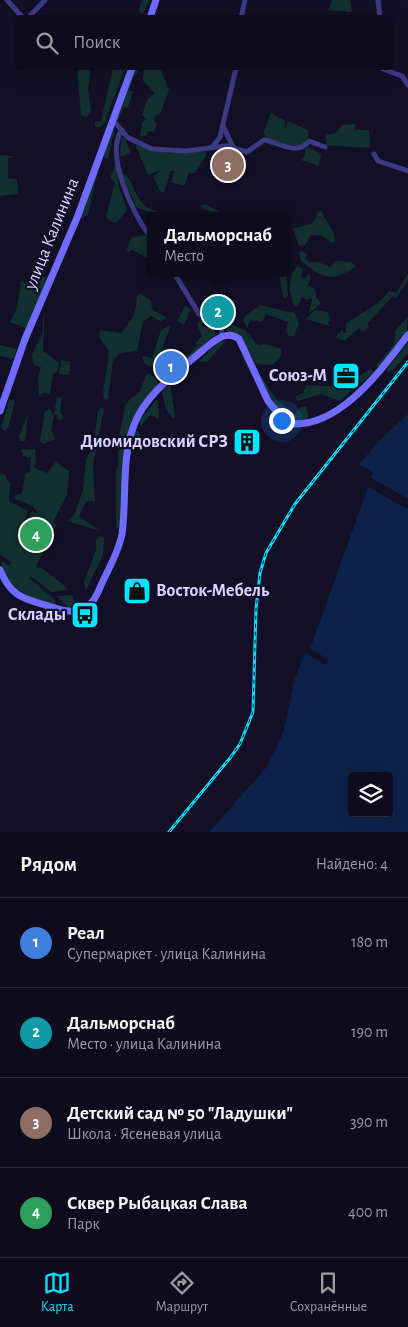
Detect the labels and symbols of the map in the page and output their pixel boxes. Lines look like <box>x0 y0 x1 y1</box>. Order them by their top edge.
pin: 3 <box>212 146 244 184</box>
street label: улица Калинина <box>21 176 83 293</box>
pin: 2 <box>202 293 234 331</box>
pin: 1 <box>155 348 187 386</box>
office icon: Союз-М <box>331 361 361 391</box>
place label: Союз-М <box>269 367 327 385</box>
your location <box>269 408 295 434</box>
building icon: Диомидовский СРЗ <box>232 427 262 457</box>
place label: Диомидовский СРЗ <box>80 433 228 451</box>
pin: 4 <box>20 516 52 554</box>
shop icon: Восток-Мебель <box>122 576 152 606</box>
place label: Восток-Мебель <box>156 582 270 600</box>
bus stop icon: Склады <box>70 600 100 630</box>
place label: Склады <box>8 606 66 624</box>

